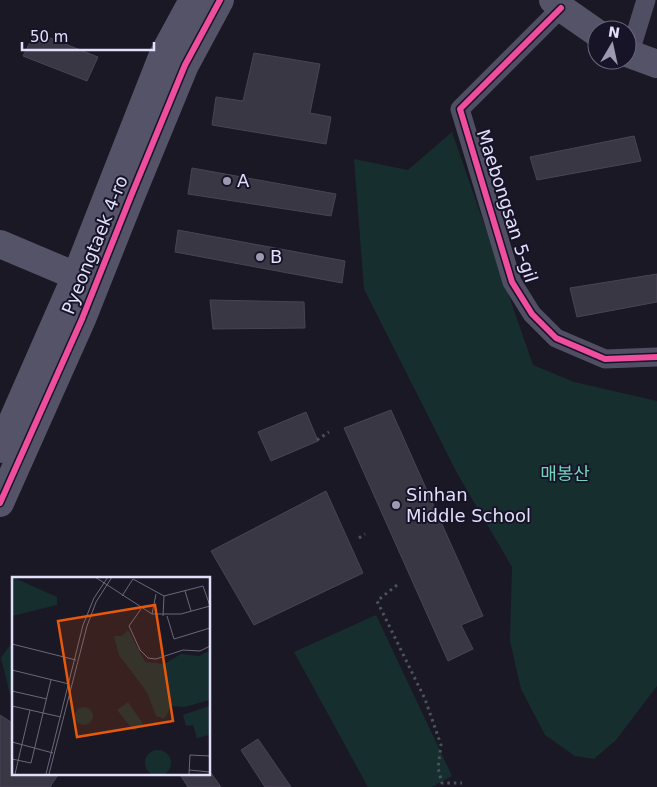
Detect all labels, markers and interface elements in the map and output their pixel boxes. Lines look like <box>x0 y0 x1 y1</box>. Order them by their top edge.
scale bar <box>22 20 155 52</box>
north arrow <box>587 20 637 70</box>
text: N <box>607 23 621 41</box>
text: 50 m <box>30 28 68 46</box>
street label: Maebongsan 5-gil <box>473 127 542 285</box>
place label: A <box>237 170 250 191</box>
street label: Pyeongtaek 4-ro <box>57 172 132 317</box>
marker: A <box>221 175 233 187</box>
place label: B <box>270 246 282 267</box>
marker: B <box>254 251 266 263</box>
park label: 매봉산 <box>540 463 590 484</box>
place label: Sinhan Middle School <box>406 484 531 526</box>
marker: Sinhan Middle School <box>390 499 402 511</box>
inset map <box>12 577 210 774</box>

